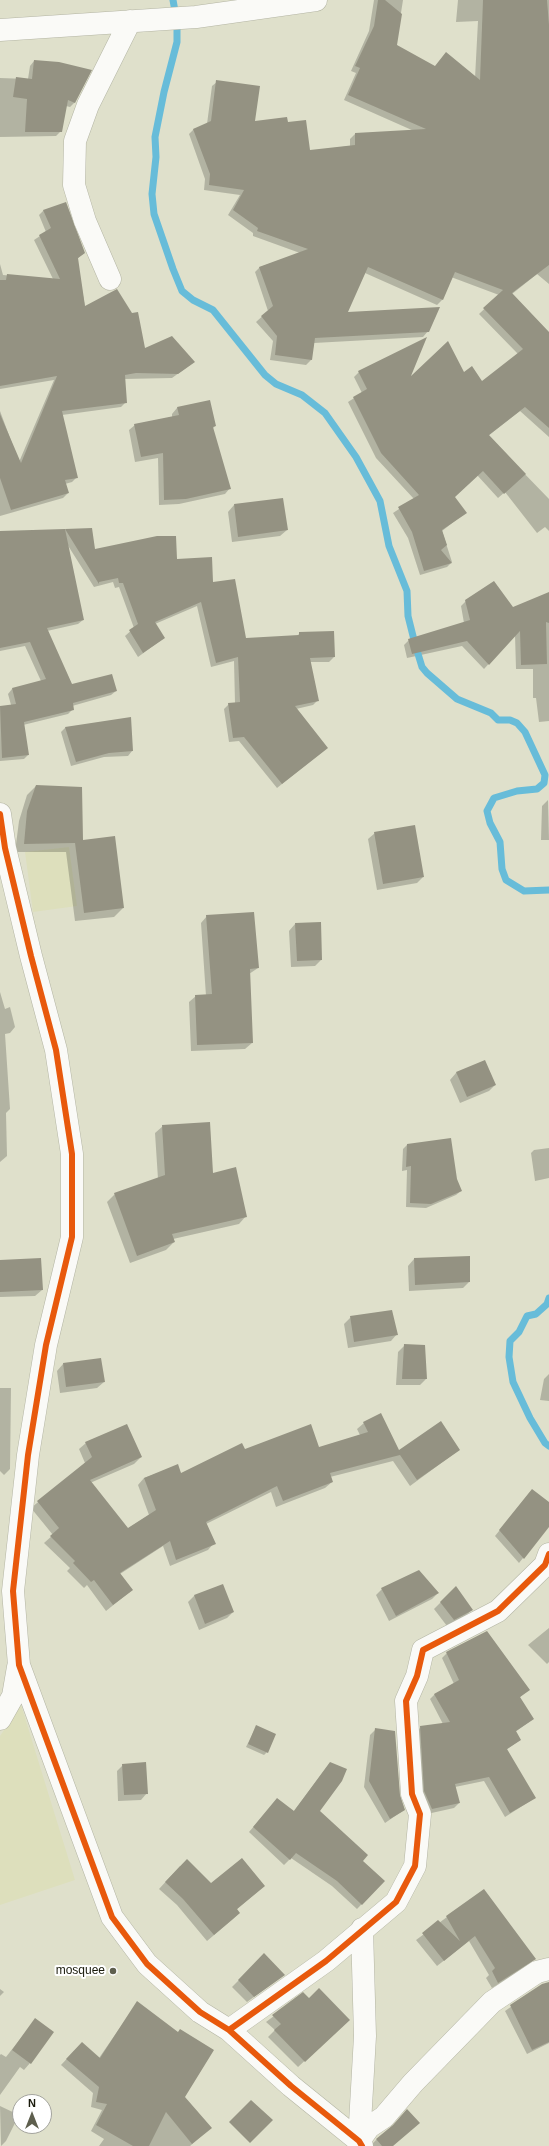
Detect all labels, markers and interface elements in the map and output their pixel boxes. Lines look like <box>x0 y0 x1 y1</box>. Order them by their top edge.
place label: mosquee <box>56 1964 105 1978</box>
marker: mosquee <box>108 1966 118 1976</box>
north arrow <box>12 2094 52 2134</box>
text: N <box>28 2097 36 2109</box>

